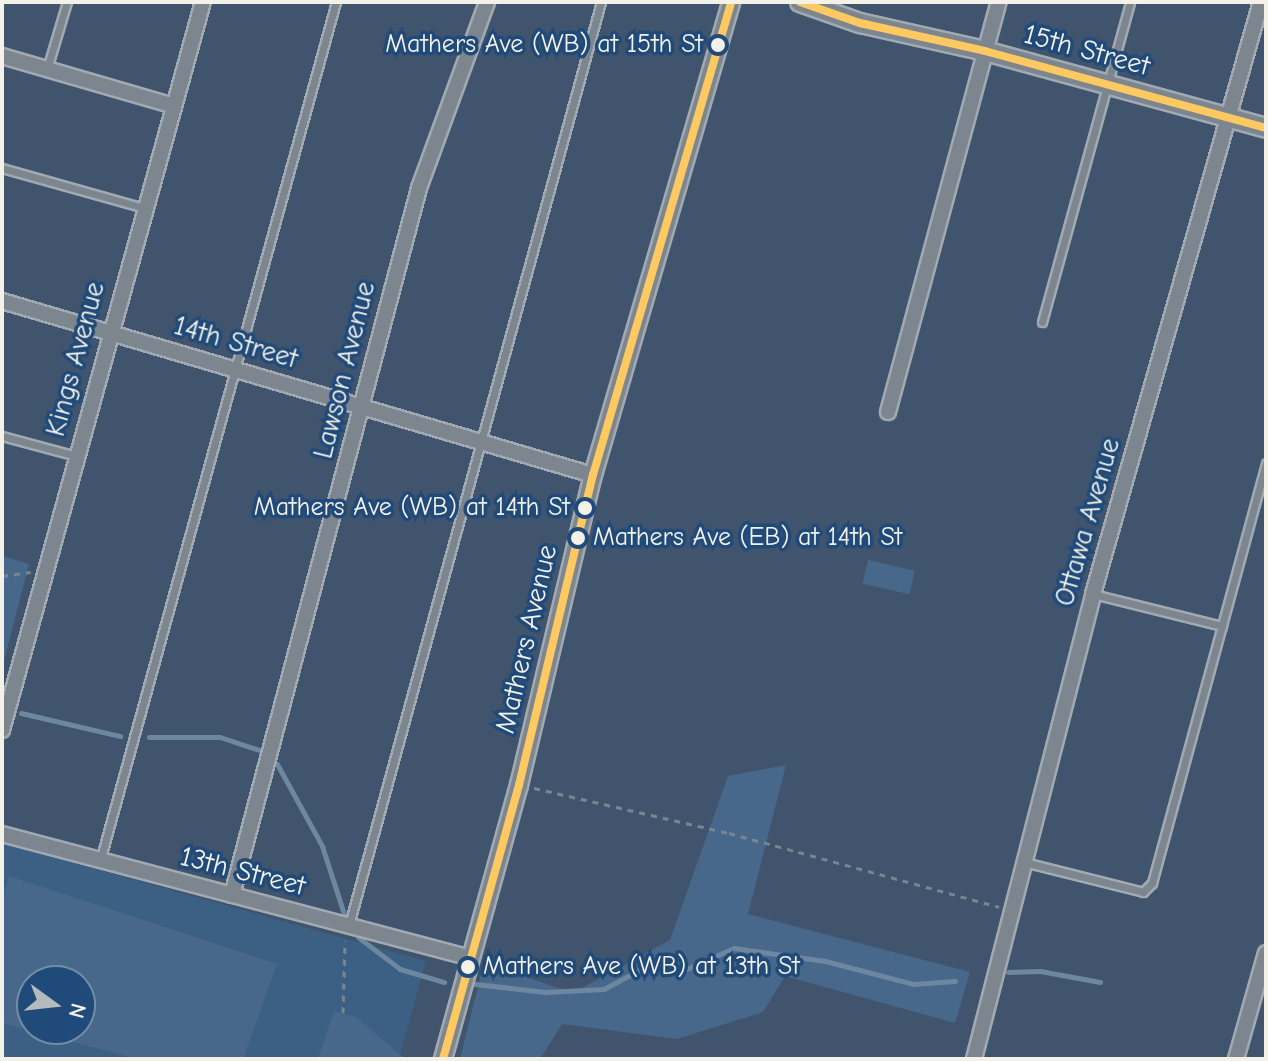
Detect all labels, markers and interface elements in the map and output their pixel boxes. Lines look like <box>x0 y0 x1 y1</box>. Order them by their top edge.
street label: 15th Street <box>1020 17 1154 83</box>
place label: Mathers Ave (WB) at 15th St <box>385 29 703 61</box>
marker: Mathers Ave (WB) at 15th St <box>710 37 726 53</box>
street label: Kings Avenue <box>38 278 112 440</box>
street label: Lawson Avenue <box>306 278 382 462</box>
street label: 14th Street <box>170 308 302 376</box>
street label: Ottawa Avenue <box>1047 434 1127 610</box>
place label: Mathers Ave (WB) at 14th St <box>254 492 570 524</box>
marker: Mathers Ave (WB) at 14th St <box>577 500 593 516</box>
place label: Mathers Ave (EB) at 14th St <box>593 522 902 554</box>
marker: Mathers Ave (EB) at 14th St <box>570 530 586 546</box>
street label: Mathers Avenue <box>488 542 564 736</box>
street label: 13th Street <box>177 839 309 903</box>
place label: Mathers Ave (WB) at 13th St <box>483 951 800 983</box>
marker: Mathers Ave (WB) at 13th St <box>460 959 476 975</box>
north arrow <box>16 965 96 1045</box>
text: N <box>63 1000 92 1021</box>

